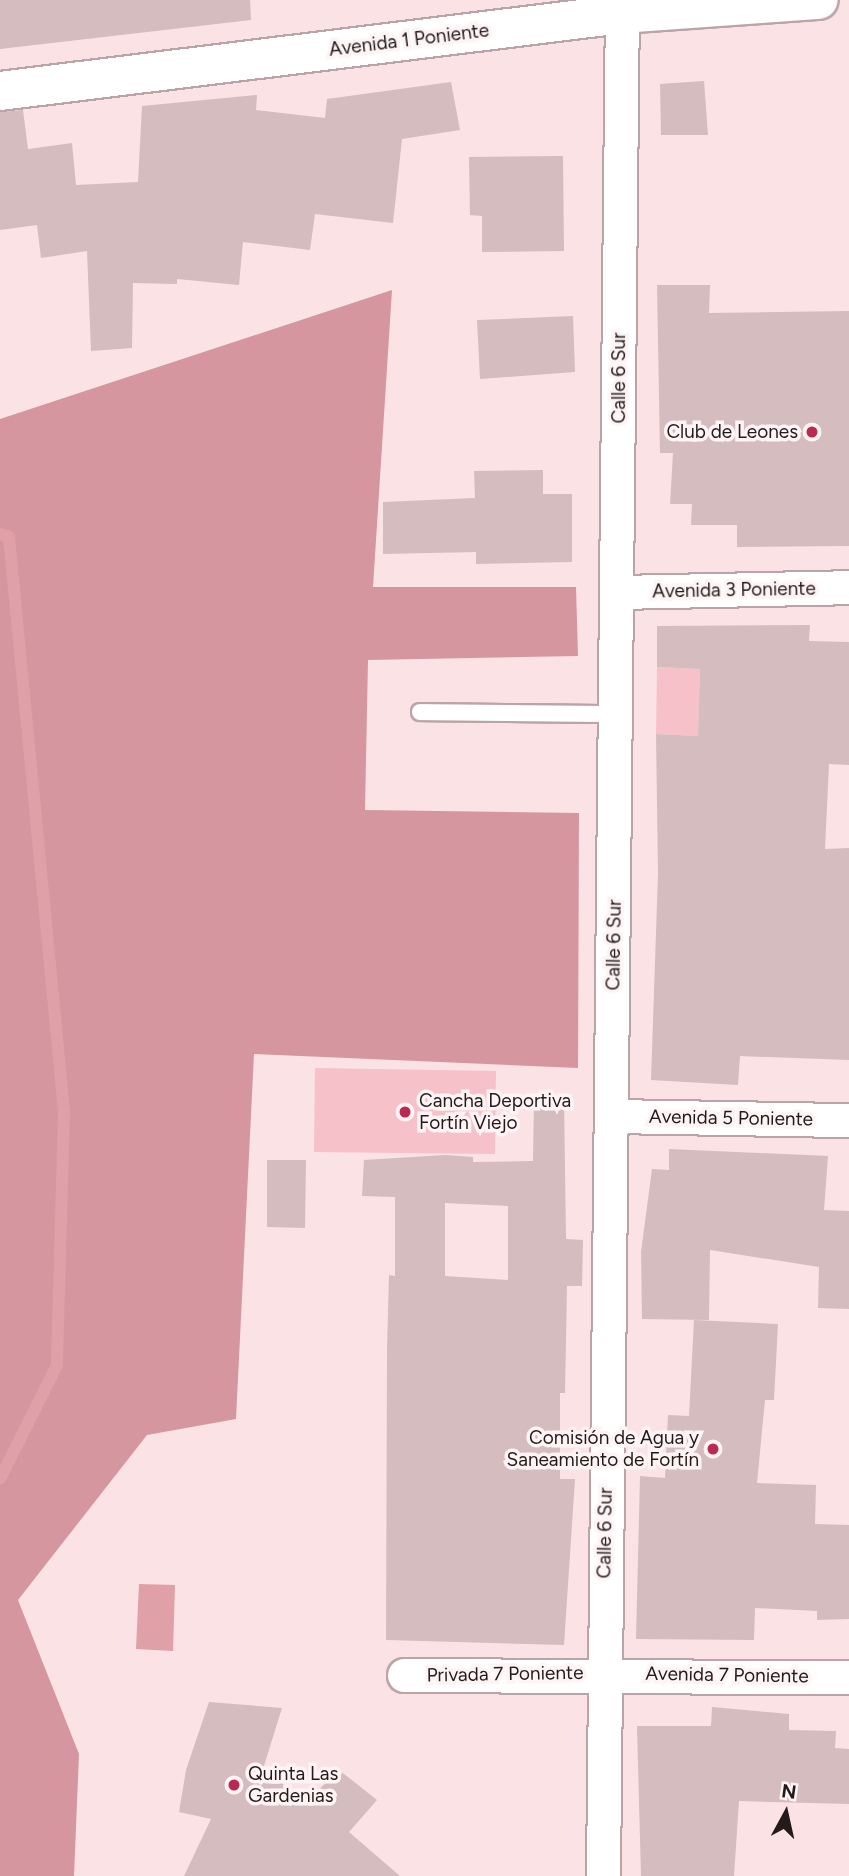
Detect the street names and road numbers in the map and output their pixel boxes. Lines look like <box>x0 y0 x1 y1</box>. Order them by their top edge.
street label: Avenida 1 Poniente <box>328 19 490 61</box>
street label: Calle 6 Sur <box>608 333 630 423</box>
street label: Avenida 3 Poniente <box>652 577 816 603</box>
street label: Calle 6 Sur <box>602 899 626 991</box>
street label: Avenida 5 Poniente <box>649 1105 813 1131</box>
street label: Calle 6 Sur <box>593 1487 617 1579</box>
street label: Privada 7 Poniente <box>426 1661 584 1687</box>
street label: Avenida 7 Poniente <box>645 1662 809 1688</box>

